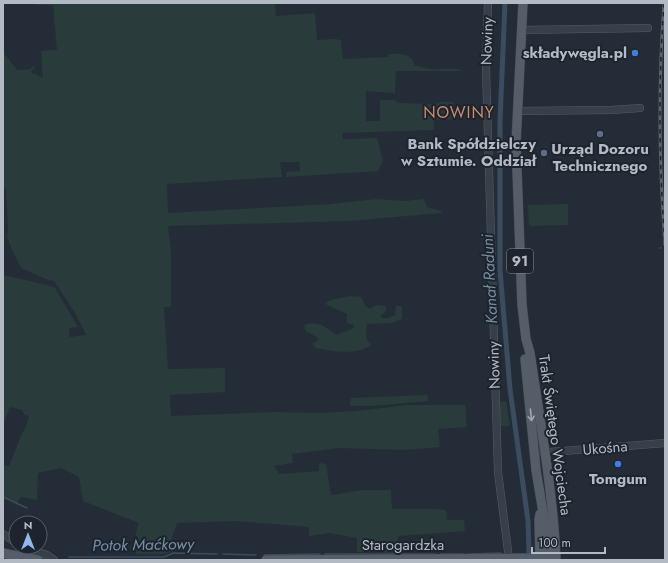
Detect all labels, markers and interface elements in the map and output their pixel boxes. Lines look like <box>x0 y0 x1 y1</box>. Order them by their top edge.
street label: Nowiny <box>475 16 499 65</box>
place label: składywęgla.pl <box>523 42 627 64</box>
marker: składywęgla.pl <box>630 48 640 58</box>
district label: NOWINY <box>423 101 495 124</box>
marker: Urząd Dozoru Technicznego <box>595 129 605 139</box>
place label: Bank Spółdzielczy w Sztumie. Oddział <box>400 133 537 172</box>
place label: Urząd Dozoru Technicznego <box>551 138 649 177</box>
marker: Bank Spółdzielczy w Sztumie. Oddział <box>539 148 549 158</box>
water label: Kanał Raduni <box>476 233 503 324</box>
road number: 91 <box>507 249 533 273</box>
street label: Nowiny <box>482 340 506 389</box>
street label: Trakt Świętego Wojciecha <box>533 353 577 517</box>
one-way arrow <box>527 409 535 422</box>
street label: Ukośna <box>582 435 628 461</box>
marker: Tomgum <box>613 459 623 469</box>
place label: Tomgum <box>589 468 647 490</box>
north arrow <box>8 515 48 555</box>
text: N <box>24 517 32 533</box>
scale bar <box>532 529 605 555</box>
water label: Potok Maćkowy <box>92 532 195 557</box>
street label: Starogardzka <box>362 534 444 556</box>
text: 100 m <box>538 534 571 552</box>

